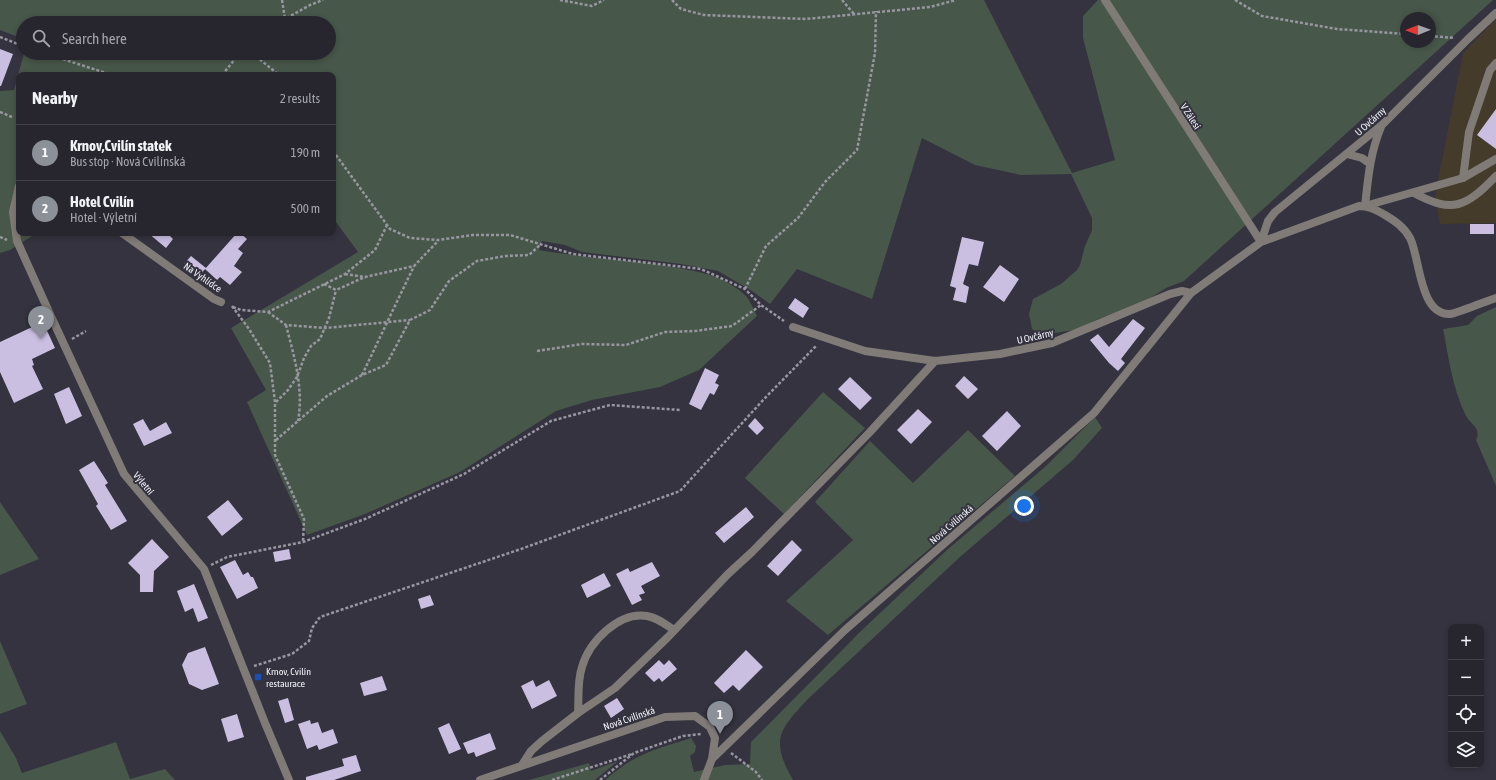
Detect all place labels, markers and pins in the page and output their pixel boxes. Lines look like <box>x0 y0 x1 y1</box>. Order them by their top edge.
pin: 2 <box>28 306 54 339</box>
place label: Krnov, Cvilín restaurace <box>266 666 311 689</box>
marker: Krnov, Cvilín restaurace <box>253 672 263 682</box>
pin: 1 <box>707 701 733 734</box>

